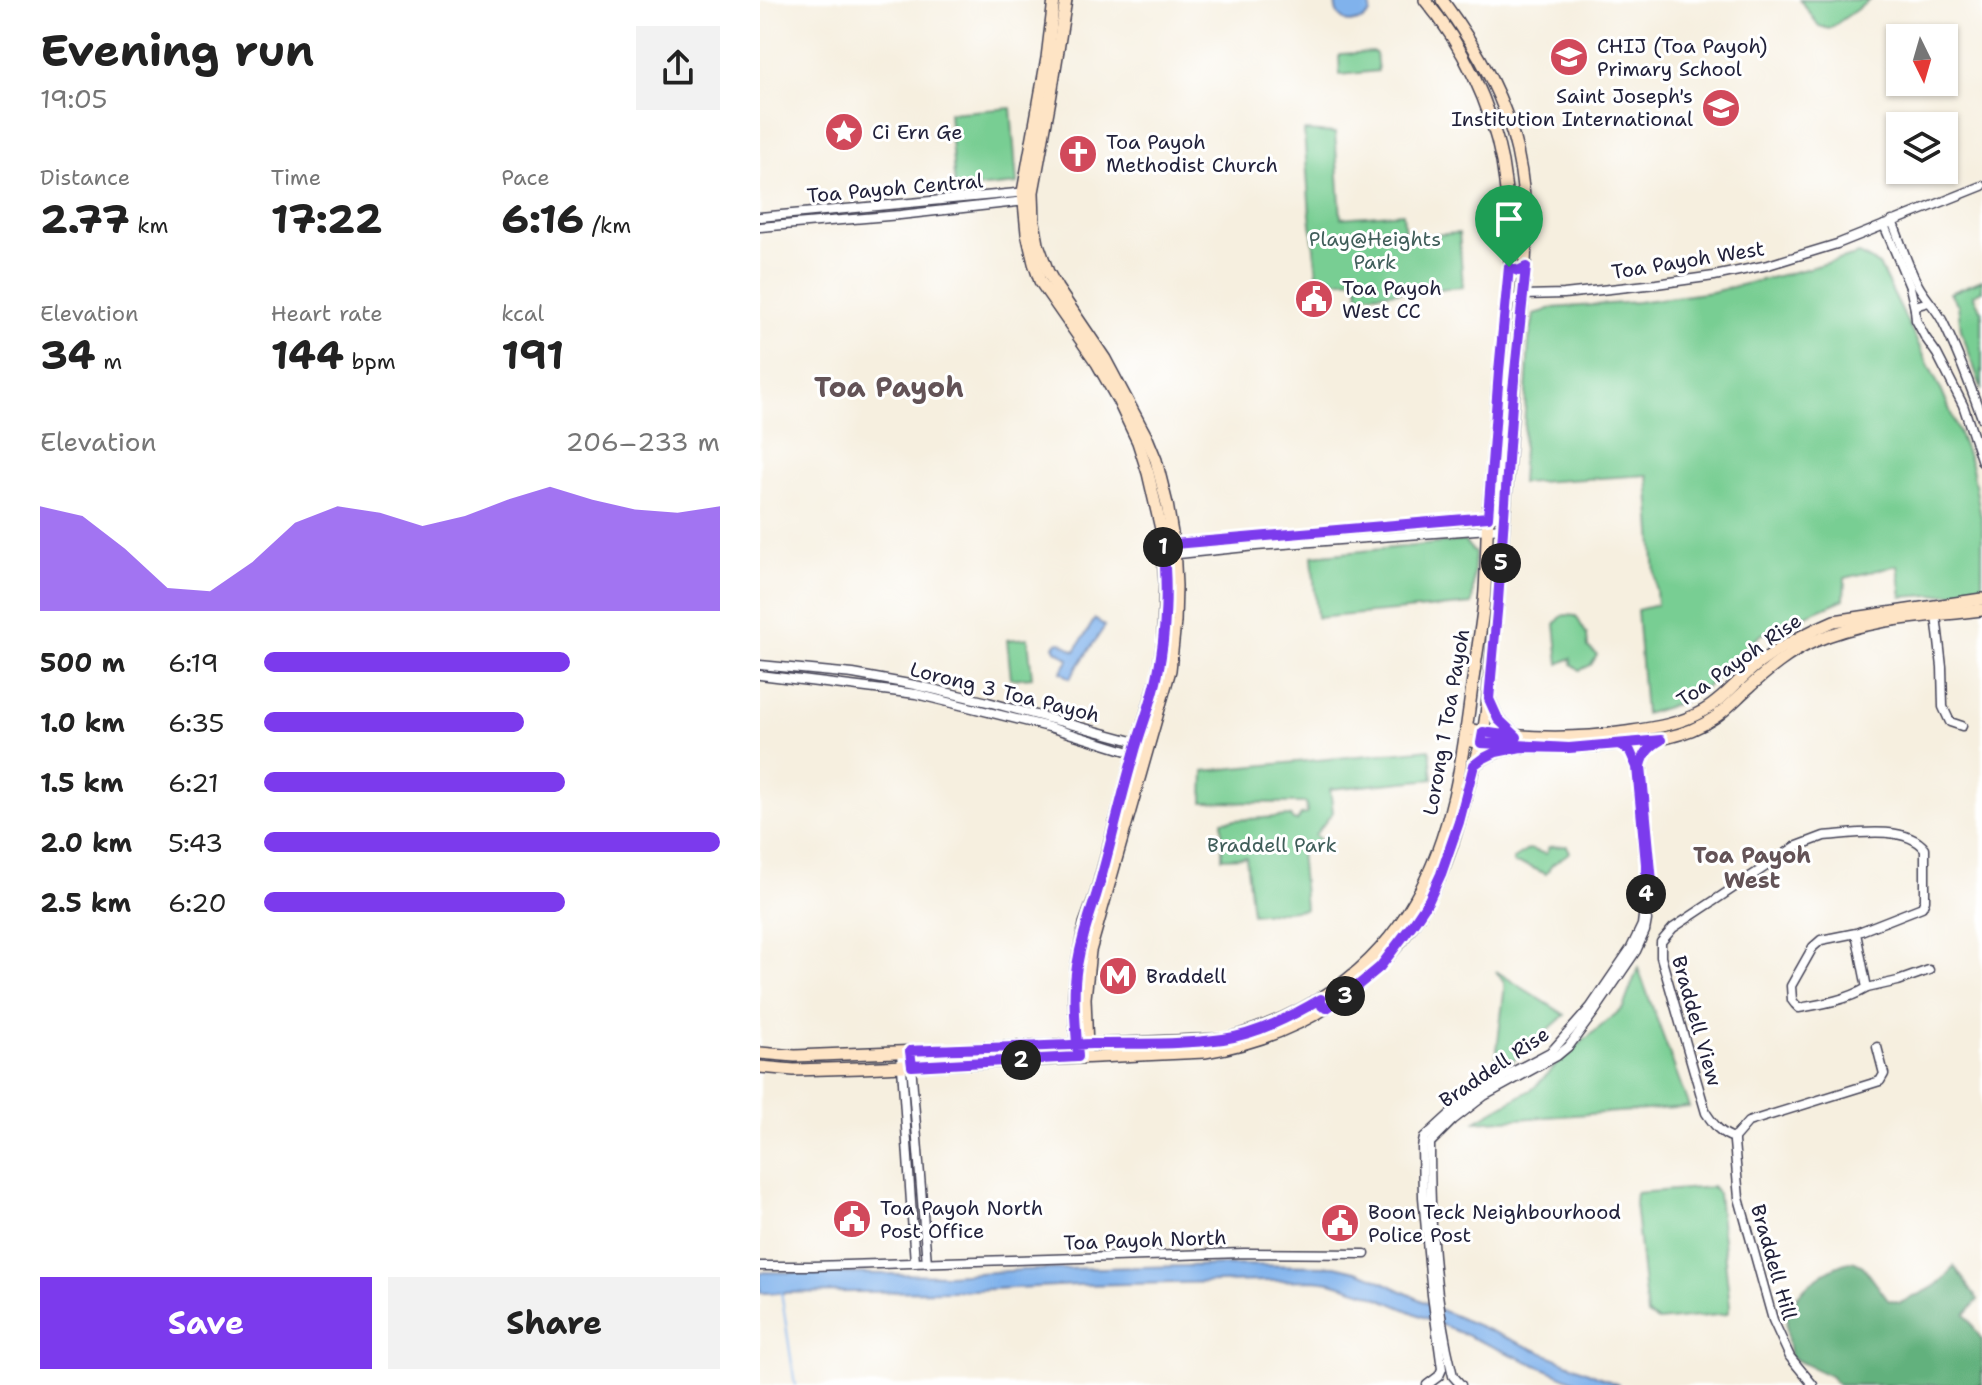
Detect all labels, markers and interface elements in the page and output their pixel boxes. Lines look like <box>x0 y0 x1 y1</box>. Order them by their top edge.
text: Evening run <box>40 21 314 80</box>
north arrow <box>1886 24 1958 96</box>
map controls <box>1886 24 1958 184</box>
button: share <box>636 26 720 110</box>
place label: CHIJ (Toa Payoh) Primary School <box>1597 33 1768 82</box>
school or university icon: CHIJ (Toa Payoh) Primary School <box>1548 36 1590 78</box>
text: 19:05 <box>40 81 108 116</box>
place label: Saint Joseph's Institution International <box>1451 83 1693 132</box>
school or university icon: Saint Joseph's Institution International <box>1700 87 1742 129</box>
place icon: Ci Ern Ge <box>823 111 865 153</box>
button: layers <box>1886 112 1958 184</box>
place label: Ci Ern Ge <box>872 119 963 145</box>
place label: Toa Payoh Methodist Church <box>1106 129 1278 178</box>
church icon: Toa Payoh Methodist Church <box>1057 133 1099 175</box>
text: Distance <box>40 163 130 192</box>
text: Time <box>271 163 321 192</box>
text: Pace <box>501 163 550 192</box>
street label: Toa Payoh Central <box>806 167 984 209</box>
pin <box>1475 185 1543 267</box>
text: 2.77 <box>40 192 130 246</box>
text: 17:22 <box>271 192 383 246</box>
text: 6:16 <box>501 192 584 246</box>
icon: arrive <box>1487 197 1531 241</box>
text: km <box>130 211 168 240</box>
text: /km <box>584 211 631 240</box>
park label: Play@Heights Park <box>1309 226 1441 275</box>
street label: Toa Payoh West <box>1610 235 1766 285</box>
place label: Toa Payoh West CC <box>1342 275 1442 324</box>
public building icon: Toa Payoh West CC <box>1293 278 1335 320</box>
text: Elevation <box>40 299 138 328</box>
text: Heart rate <box>271 299 383 328</box>
text: kcal <box>501 299 544 328</box>
text: 34 <box>40 328 96 382</box>
text: 144 <box>271 328 344 382</box>
text: 191 <box>501 328 564 382</box>
text: m <box>96 347 122 376</box>
text: bpm <box>344 347 396 376</box>
district label: Toa Payoh <box>814 368 964 406</box>
text: Elevation <box>40 424 156 459</box>
text: 206–233 m <box>566 424 720 459</box>
pin: 1 <box>1143 527 1183 567</box>
text: 1 <box>1158 532 1168 561</box>
pin: 5 <box>1481 543 1521 583</box>
text: 5 <box>1494 548 1508 577</box>
street label: Toa Payoh Rise <box>1672 607 1806 713</box>
street label: Lorong 1 Toa Payoh <box>1417 627 1475 817</box>
text: 500 m <box>40 645 125 680</box>
text: 6:19 <box>168 645 219 680</box>
street label: Lorong 3 Toa Payoh <box>907 656 1103 728</box>
text: 1.0 km <box>40 705 125 740</box>
text: 6:35 <box>168 705 224 740</box>
text: 1.5 km <box>40 765 124 800</box>
text: 6:21 <box>168 765 219 800</box>
text: 2.0 km <box>40 825 132 860</box>
text: 5:43 <box>168 825 223 860</box>
park label: Braddell Park <box>1207 832 1337 858</box>
district label: Toa Payoh West <box>1693 841 1811 895</box>
pin: 4 <box>1626 874 1666 914</box>
text: 4 <box>1638 879 1654 908</box>
text: 2.5 km <box>40 885 131 920</box>
text: 6:20 <box>168 885 227 920</box>
street label: Braddell View <box>1666 953 1728 1089</box>
metro station icon: Braddell <box>1097 955 1139 997</box>
place label: Braddell <box>1146 963 1226 989</box>
pin: 3 <box>1325 976 1365 1016</box>
text: 3 <box>1337 981 1353 1010</box>
street label: Braddell Rise <box>1434 1021 1554 1113</box>
pin: 2 <box>1001 1040 1041 1080</box>
text: 2 <box>1013 1045 1029 1074</box>
place label: Toa Payoh North Post Office <box>880 1195 1043 1244</box>
public building icon: Toa Payoh North Post Office <box>831 1198 873 1240</box>
place label: Boon Teck Neighbourhood Police Post <box>1368 1199 1621 1248</box>
street label: Braddell Hill <box>1745 1201 1803 1323</box>
public building icon: Boon Teck Neighbourhood Police Post <box>1319 1202 1361 1244</box>
street label: Toa Payoh North <box>1063 1224 1227 1256</box>
button: Save <box>40 1277 372 1369</box>
button: Share <box>388 1277 720 1369</box>

